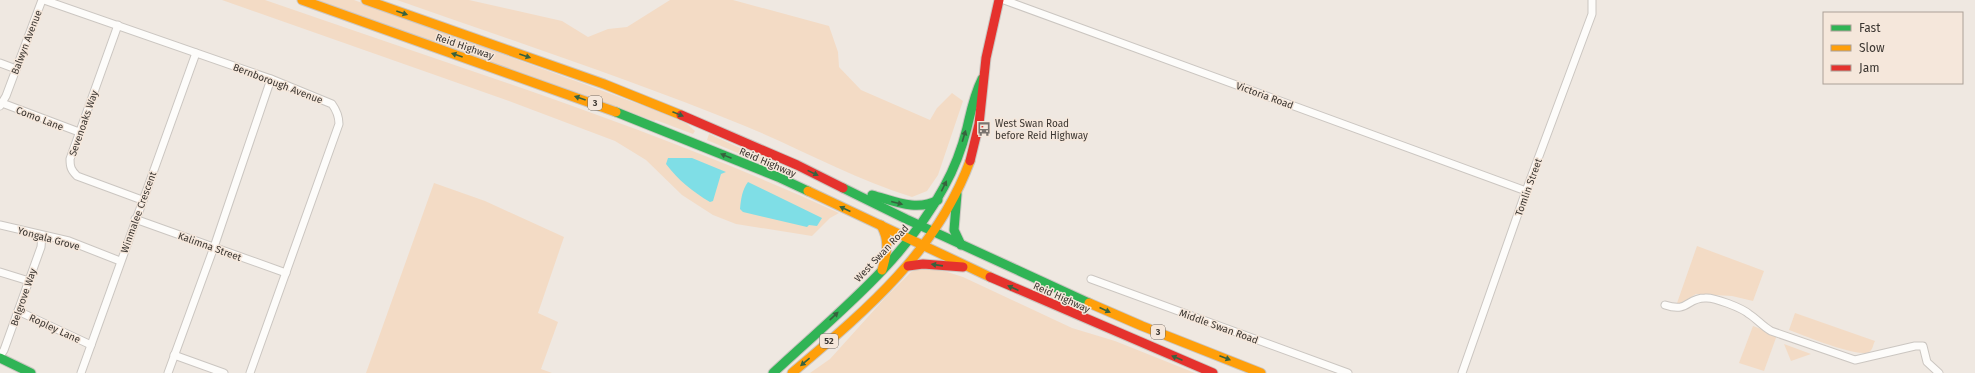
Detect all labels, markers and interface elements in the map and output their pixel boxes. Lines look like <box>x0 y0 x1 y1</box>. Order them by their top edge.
street label: Balwyn Avenue <box>9 8 45 76</box>
one-way arrow <box>397 10 409 16</box>
legend <box>1823 12 1963 84</box>
text: Fast <box>1859 21 1881 35</box>
street label: Reid Highway <box>434 31 495 63</box>
text: Slow <box>1859 41 1885 55</box>
one-way arrow <box>451 51 463 57</box>
one-way arrow <box>519 53 531 59</box>
street label: Bernborough Avenue <box>231 61 324 107</box>
text: Jam <box>1859 61 1879 75</box>
street label: Victoria Road <box>1234 80 1295 112</box>
street label: Sevenoaks Way <box>67 89 101 158</box>
one-way arrow <box>573 94 585 100</box>
road number: 3 <box>588 96 602 110</box>
street label: Como Lane <box>14 104 65 133</box>
one-way arrow <box>673 111 685 117</box>
place label: West Swan Road before Reid Highway <box>995 118 1088 142</box>
bus stop icon: West Swan Road before Reid Highway <box>976 121 992 137</box>
one-way arrow <box>961 130 967 142</box>
street label: Reid Highway <box>737 146 798 180</box>
one-way arrow <box>720 153 732 159</box>
street label: Tomlin Street <box>1513 157 1545 218</box>
street label: Winmalee Crescent <box>119 170 159 255</box>
one-way arrow <box>807 170 819 176</box>
one-way arrow <box>941 181 947 192</box>
one-way arrow <box>890 200 903 206</box>
one-way arrow <box>840 206 851 212</box>
street label: West Swan Road <box>852 223 911 285</box>
street label: Yongala Grove <box>16 225 81 253</box>
street label: Kalimna Street <box>176 230 243 264</box>
one-way arrow <box>931 262 943 268</box>
street label: Belgrove Way <box>8 267 39 328</box>
street label: Reid Highway <box>1031 280 1092 316</box>
one-way arrow <box>1007 285 1018 291</box>
one-way arrow <box>1099 307 1110 313</box>
street label: Middle Swan Road <box>1178 307 1260 347</box>
street label: Ropley Lane <box>27 312 82 346</box>
one-way arrow <box>830 312 839 321</box>
road number: 3 <box>1151 325 1165 339</box>
road number: 52 <box>820 334 838 348</box>
one-way arrow <box>1171 355 1182 361</box>
one-way arrow <box>1220 356 1232 362</box>
one-way arrow <box>800 358 810 367</box>

